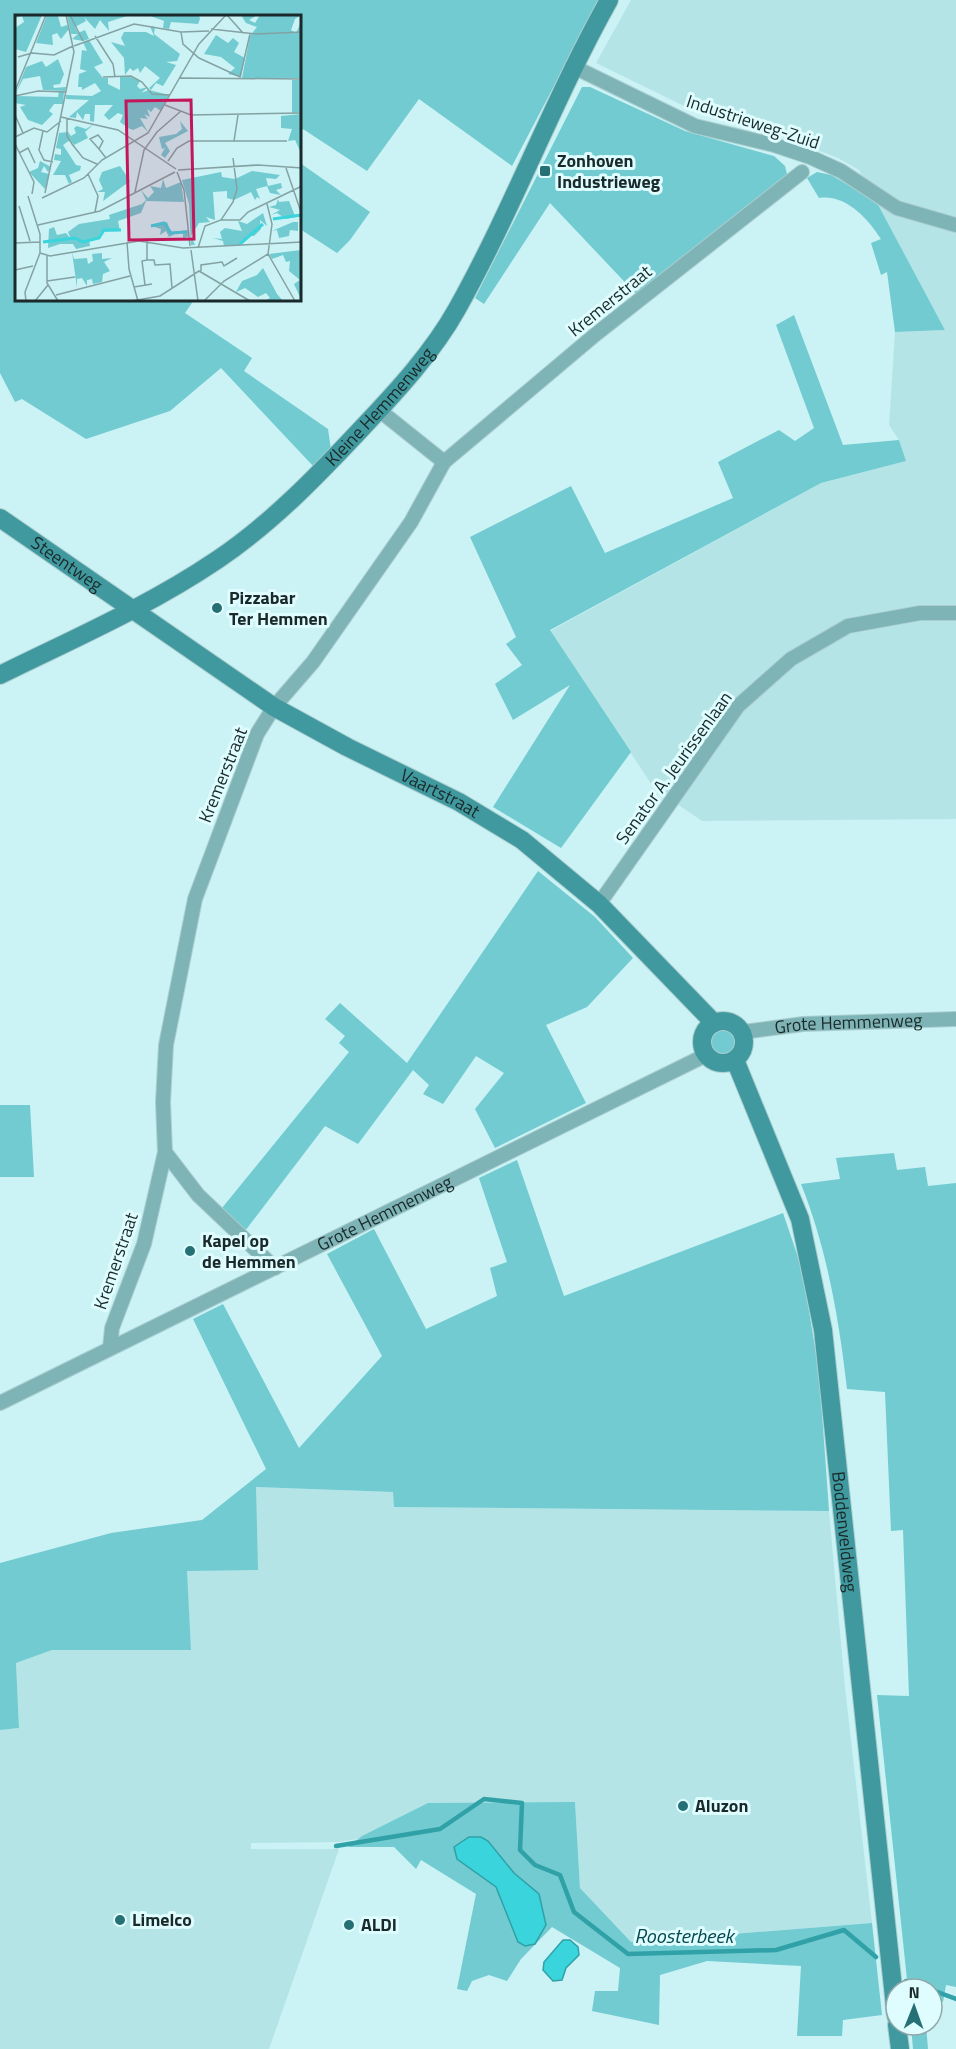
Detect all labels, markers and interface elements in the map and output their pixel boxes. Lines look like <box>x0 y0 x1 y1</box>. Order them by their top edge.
inset map <box>15 15 302 302</box>
street label: Industrieweg-Zuid <box>683 87 823 156</box>
place label: Zonhoven Industrieweg <box>557 147 661 195</box>
marker: Zonhoven Industrieweg <box>538 164 552 178</box>
street label: Kremerstraat <box>562 258 658 343</box>
street label: Kleine Hemmenweg <box>319 341 441 472</box>
street label: Steentweg <box>26 529 108 598</box>
place label: Pizzabar Ter Hemmen <box>229 584 328 632</box>
marker: Pizzabar Ter Hemmen <box>210 601 224 615</box>
street label: Senator A. Jeurissenlaan <box>609 686 738 850</box>
street label: Kremerstraat <box>191 722 254 827</box>
street label: Vaartstraat <box>396 761 486 825</box>
street label: Grote Hemmenweg <box>773 1006 923 1041</box>
street label: Grote Hemmenweg <box>312 1168 457 1258</box>
street label: Kremerstraat <box>86 1208 145 1313</box>
place label: Kapel op de Hemmen <box>202 1227 296 1275</box>
marker: Kapel op de Hemmen <box>183 1244 197 1258</box>
street label: Boddenveldweg <box>825 1470 865 1594</box>
place label: Aluzon <box>695 1792 748 1819</box>
marker: Aluzon <box>676 1799 690 1813</box>
place label: Limelco <box>132 1906 192 1933</box>
place label: ALDI <box>361 1911 397 1938</box>
marker: Limelco <box>113 1913 127 1927</box>
marker: ALDI <box>342 1918 356 1932</box>
water label: Roosterbeek <box>635 1920 735 1951</box>
north arrow <box>884 1977 944 2037</box>
text: N <box>909 1980 920 2004</box>

